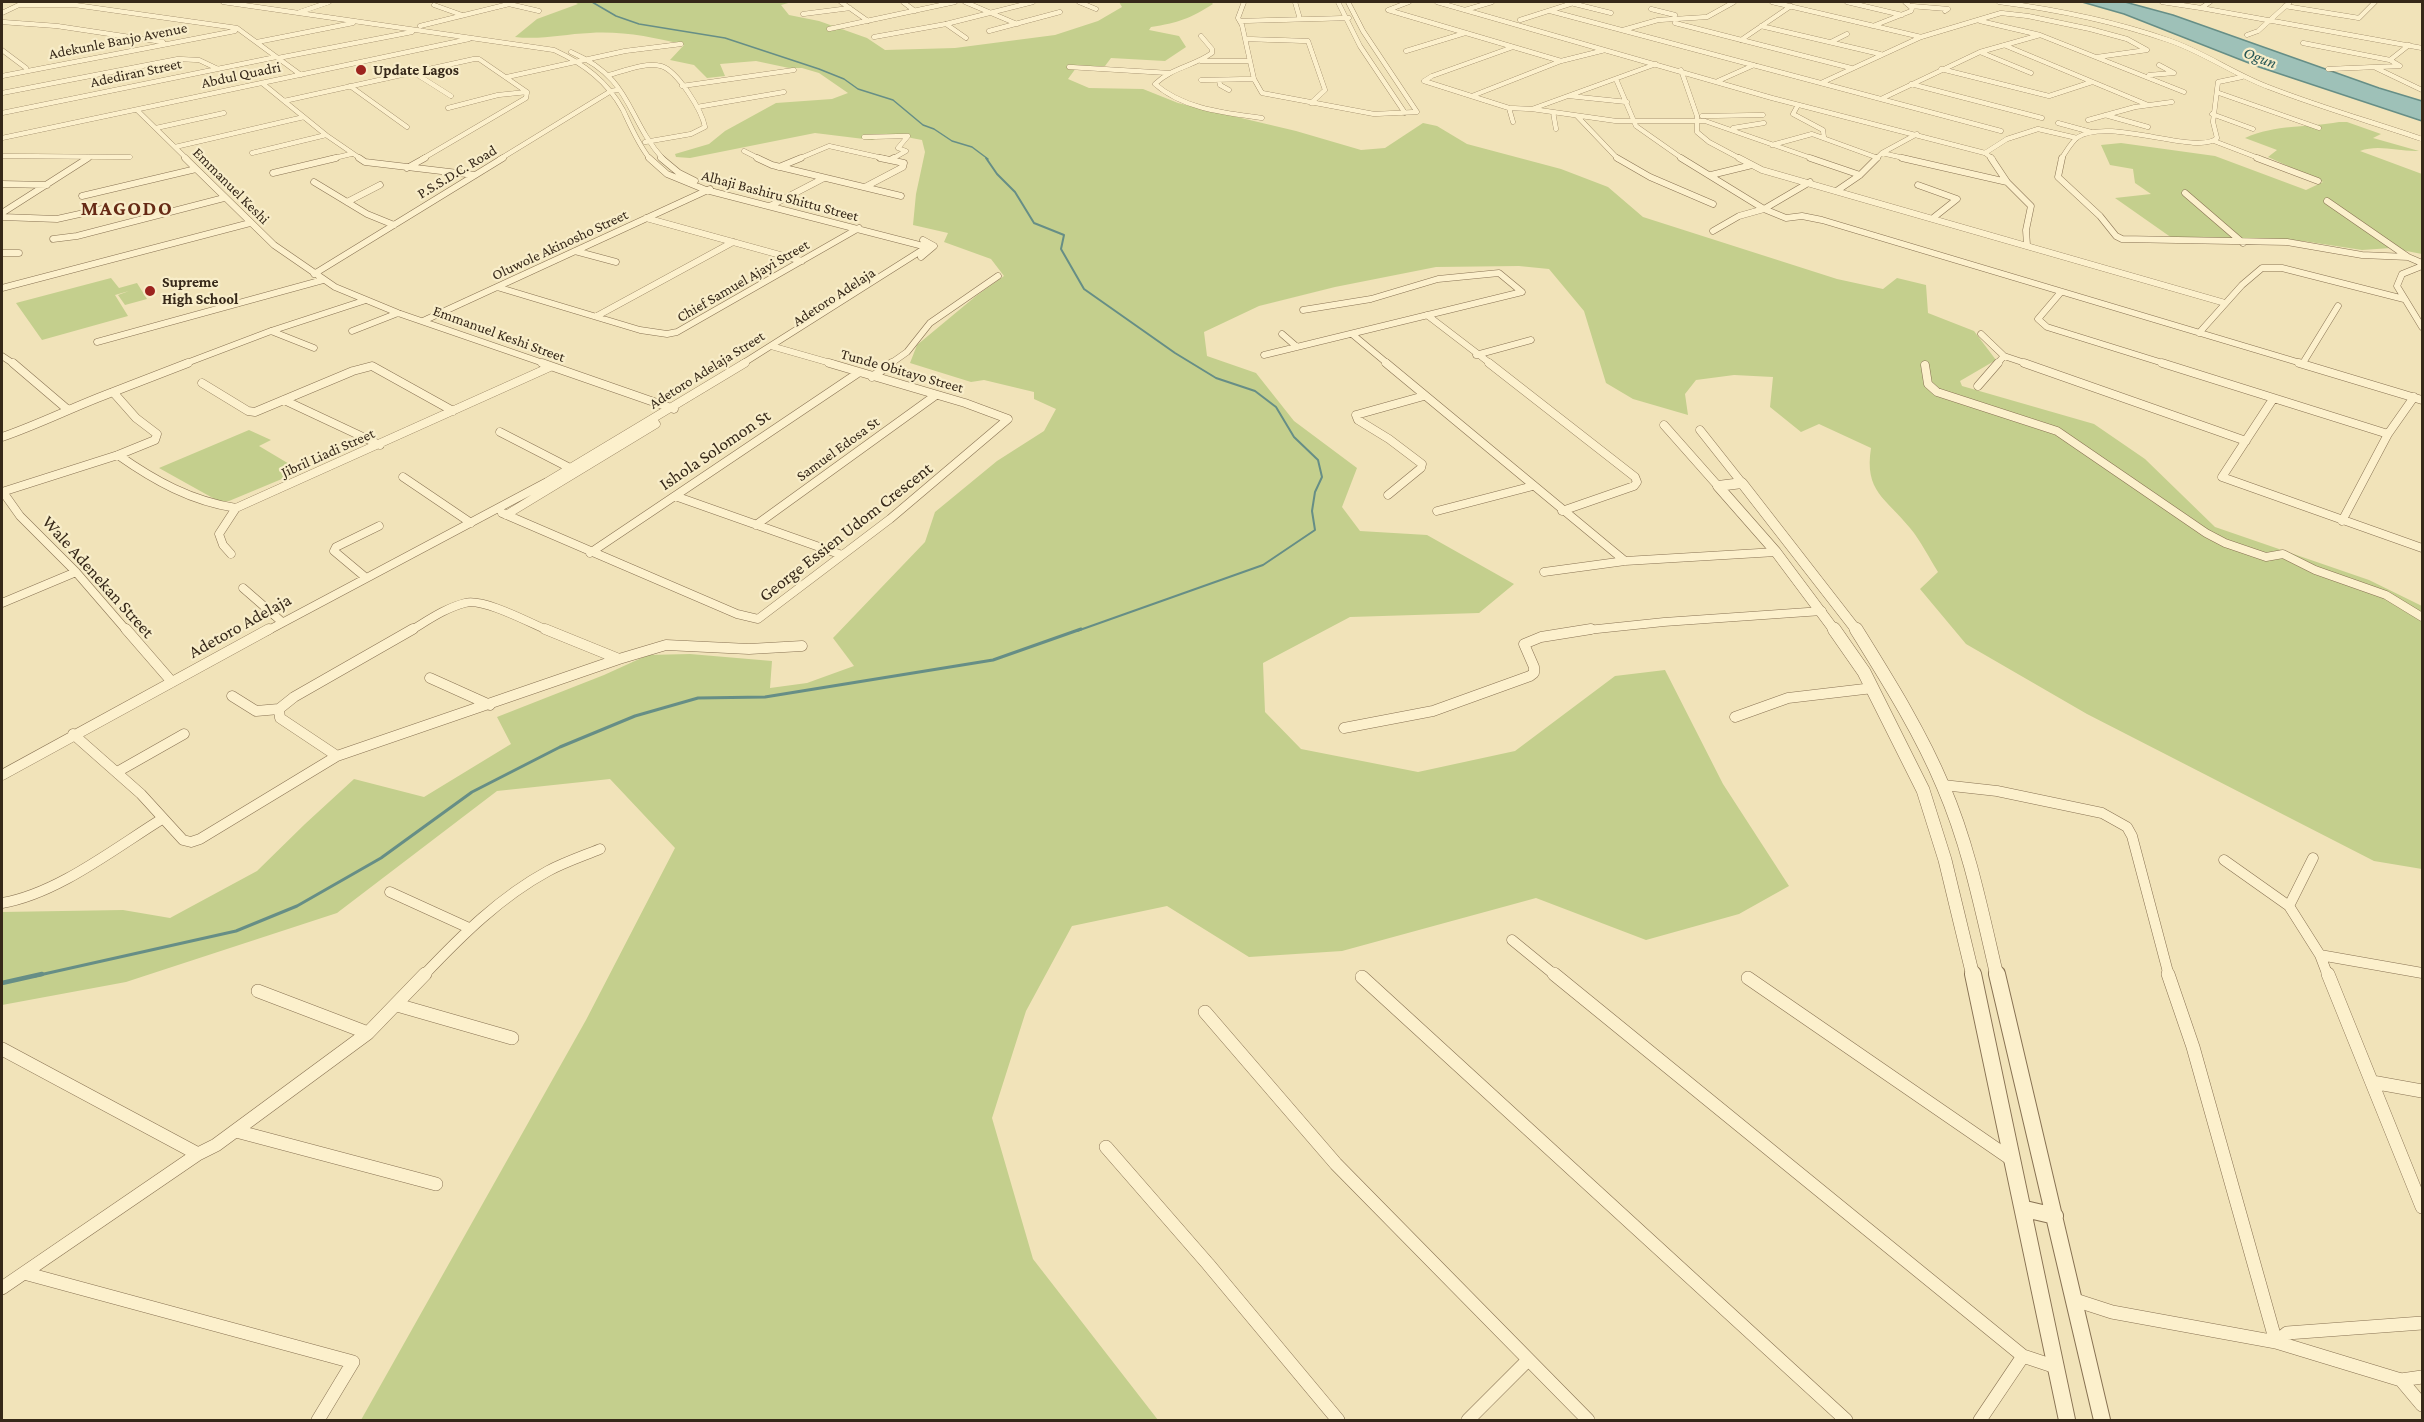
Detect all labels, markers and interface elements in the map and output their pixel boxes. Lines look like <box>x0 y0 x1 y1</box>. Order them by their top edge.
street label: Adekunle Banjo Avenue <box>47 19 189 63</box>
water label: Ogun <box>2241 43 2279 73</box>
street label: Adediran Street <box>89 55 183 91</box>
street label: Abdul Quadri <box>200 58 282 92</box>
place label: Update Lagos <box>373 61 459 79</box>
marker: Update Lagos <box>354 63 368 77</box>
street label: P.S.S.D.C. Road <box>414 141 500 203</box>
street label: Emmanuel Keshi <box>189 144 273 228</box>
street label: Alhaji Bashiru Shittu Street <box>700 166 860 226</box>
district label: MAGODO <box>81 197 173 221</box>
street label: Oluwole Akinosho Street <box>489 206 631 284</box>
street label: Chief Samuel Ajayi Street <box>674 236 812 326</box>
street label: Adetoro Adelaja <box>789 264 879 330</box>
place label: Supreme High School <box>162 273 238 308</box>
marker: Supreme High School <box>143 284 157 298</box>
street label: Emmanuel Keshi Street <box>430 302 568 366</box>
street label: Adetoro Adelaja Street <box>646 327 768 413</box>
street label: Tunde Obitayo Street <box>838 345 966 397</box>
street label: Ishola Solomon St <box>655 405 775 495</box>
street label: Samuel Edosa St <box>793 413 883 485</box>
street label: Jibril Liadi Street <box>279 424 377 482</box>
street label: George Essien Udom Crescent <box>755 458 937 606</box>
street label: Wale Adenekan Street <box>37 511 159 643</box>
street label: Adetoro Adelaja <box>185 589 295 663</box>

